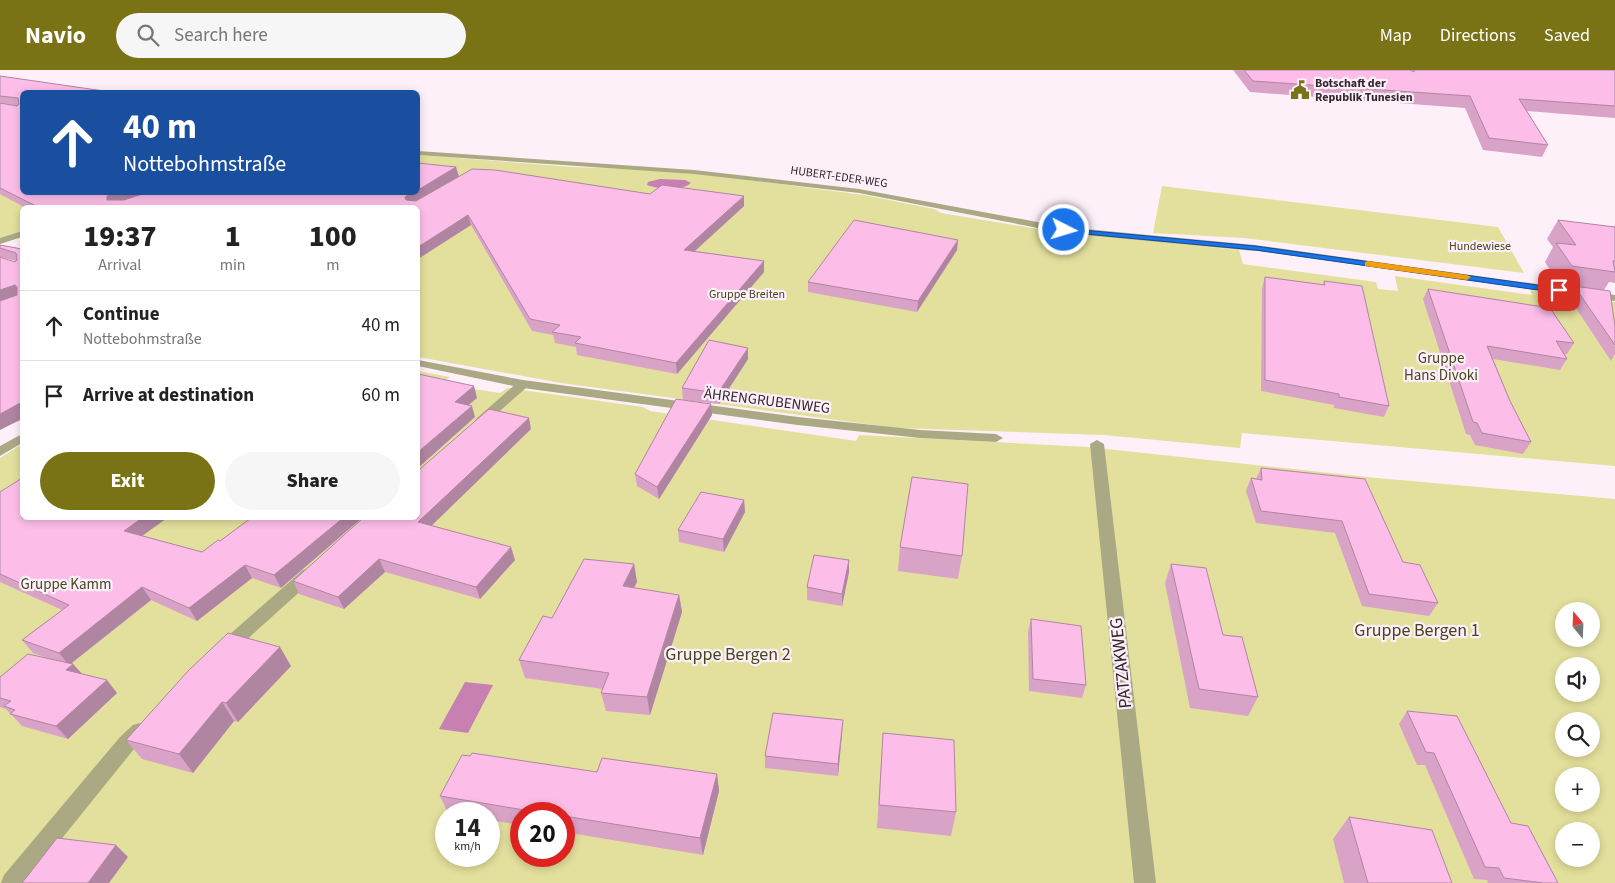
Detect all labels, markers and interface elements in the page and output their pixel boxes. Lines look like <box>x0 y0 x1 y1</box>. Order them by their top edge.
search box <box>116 13 466 58</box>
text: Navio <box>25 18 86 53</box>
icon: search <box>134 21 162 49</box>
text: Search here <box>174 22 268 49</box>
text: Map <box>1380 23 1412 48</box>
text: Directions <box>1440 23 1516 48</box>
text: Saved <box>1544 23 1590 48</box>
place label: Botschaft der Republik Tunesien <box>1315 75 1413 106</box>
public building icon: Botschaft der Republik Tunesien <box>1289 79 1311 101</box>
text: 40 m <box>123 102 197 152</box>
icon: ahead <box>40 110 105 175</box>
text: Nottebohmstraße <box>123 148 286 180</box>
street label: HUBERT-EDER-WEG <box>789 162 889 192</box>
position arrow <box>1037 203 1089 255</box>
text: 19:37 <box>83 215 157 258</box>
text: 1 <box>225 215 241 258</box>
text: 100 <box>309 215 357 258</box>
park label: Hundewiese <box>1449 238 1511 255</box>
text: Arrival <box>98 254 141 276</box>
text: min <box>220 254 246 276</box>
text: m <box>326 254 339 276</box>
pin <box>1538 269 1580 311</box>
icon: arrive <box>1545 276 1573 304</box>
park label: Gruppe Breiten <box>709 286 785 303</box>
text: Continue <box>83 301 160 328</box>
icon: ahead <box>40 312 68 340</box>
text: 40 m <box>362 312 400 339</box>
text: Nottebohmstraße <box>83 328 202 350</box>
park label: Gruppe Hans Divoki <box>1404 348 1478 386</box>
icon: arrive <box>40 382 68 410</box>
text: Arrive at destination <box>83 382 254 409</box>
text: 60 m <box>362 382 400 409</box>
street label: ÄHRENGRUBENWEG <box>703 383 831 419</box>
button: Exit <box>40 452 215 510</box>
button: Share <box>225 452 400 510</box>
park label: Gruppe Kamm <box>21 574 111 595</box>
north arrow <box>1555 602 1600 648</box>
map controls <box>1555 602 1600 867</box>
street label: PATZAKWEG <box>1104 616 1138 710</box>
park label: Gruppe Bergen 1 <box>1354 618 1480 643</box>
park label: Gruppe Bergen 2 <box>665 642 791 667</box>
button: sound <box>1555 657 1600 702</box>
button: search <box>1555 712 1600 757</box>
button: + <box>1555 767 1600 812</box>
speed limit sign: 20 <box>510 802 575 867</box>
text: 14 <box>454 810 481 846</box>
button: − <box>1555 822 1600 867</box>
text: km/h <box>454 838 481 855</box>

